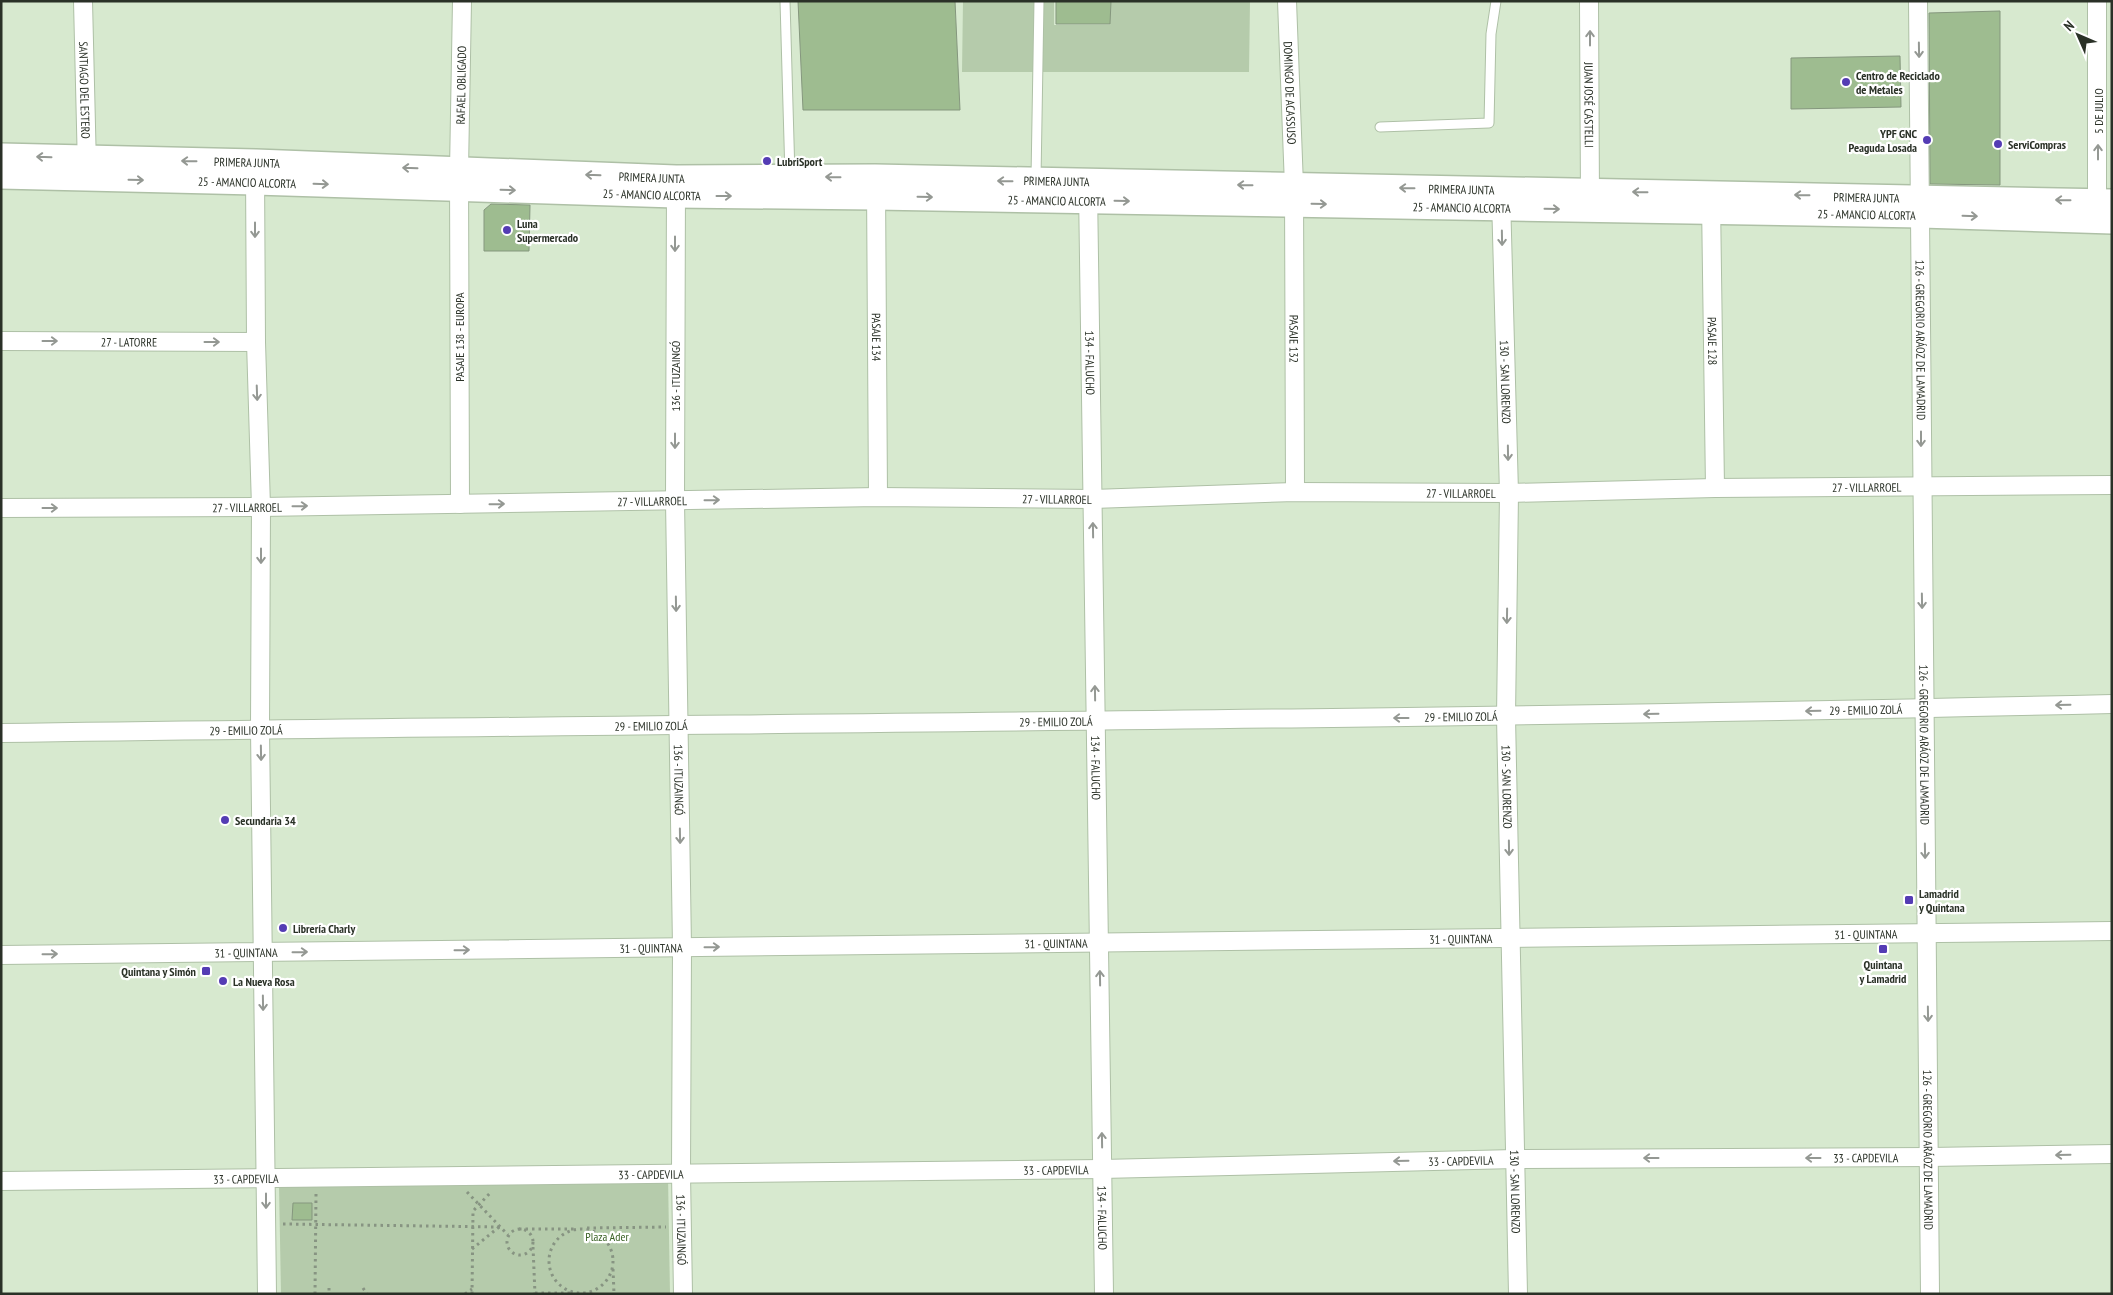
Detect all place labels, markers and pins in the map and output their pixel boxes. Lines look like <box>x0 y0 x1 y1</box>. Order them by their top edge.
place label: Centro de Reciclado de Metales <box>1856 68 1940 97</box>
marker: Centro de Reciclado de Metales <box>1840 76 1852 88</box>
place label: YPF GNC Peaguda Losada <box>1849 126 1918 155</box>
marker: YPF GNC Peaguda Losada <box>1921 134 1933 146</box>
place label: ServiCompras <box>2008 137 2066 152</box>
marker: ServiCompras <box>1992 138 2004 150</box>
place label: LubriSport <box>777 154 823 169</box>
marker: LubriSport <box>761 155 773 167</box>
place label: Luna Supermercado <box>517 216 579 245</box>
marker: Luna Supermercado <box>501 224 513 236</box>
place label: Secundaria 34 <box>235 813 296 828</box>
marker: Secundaria 34 <box>219 814 231 826</box>
place label: Lamadrid y Quintana <box>1918 886 1965 915</box>
marker: Lamadrid y Quintana <box>1903 894 1915 906</box>
place label: Librería Charly <box>293 921 356 936</box>
marker: Librería Charly <box>277 922 289 934</box>
marker: Quintana y Lamadrid <box>1877 943 1889 955</box>
place label: Quintana y Lamadrid <box>1859 957 1906 986</box>
place label: Quintana y Simón <box>121 964 196 979</box>
marker: Quintana y Simón <box>200 965 212 977</box>
place label: La Nueva Rosa <box>233 974 295 989</box>
marker: La Nueva Rosa <box>217 975 229 987</box>

